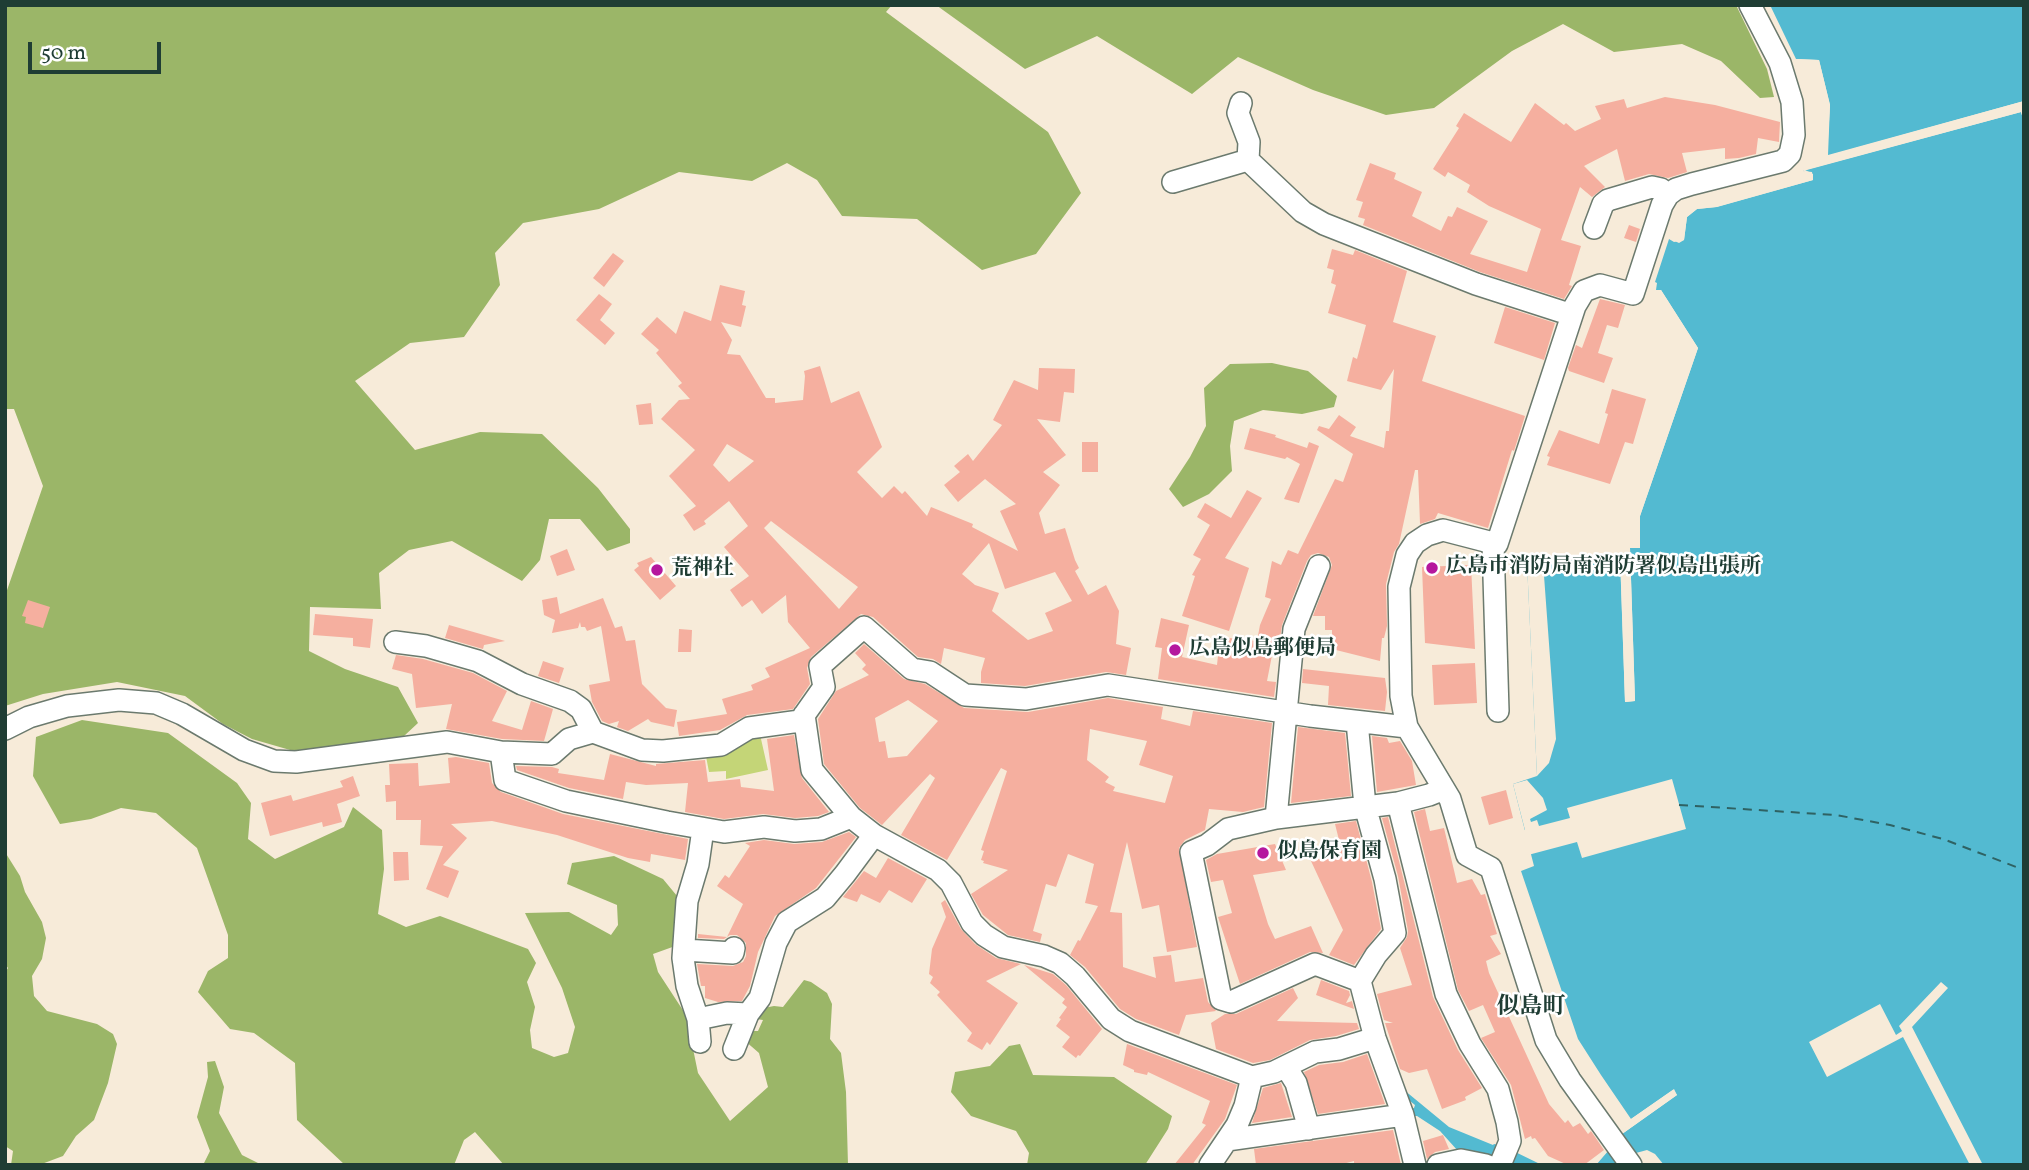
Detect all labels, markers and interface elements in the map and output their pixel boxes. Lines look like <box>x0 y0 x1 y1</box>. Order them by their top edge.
scale bar <box>32 28 164 72</box>
text: 50 m <box>41 39 86 68</box>
place label: 広島市消防局南消防署似島出張所 <box>1446 555 1761 581</box>
place label: 荒神社 <box>671 557 734 583</box>
marker: 広島市消防局南消防署似島出張所 <box>1424 560 1440 576</box>
marker: 荒神社 <box>649 562 665 578</box>
place label: 広島似島郵便局 <box>1189 637 1336 663</box>
marker: 広島似島郵便局 <box>1167 642 1183 658</box>
place label: 似島保育園 <box>1277 840 1382 866</box>
marker: 似島保育園 <box>1255 845 1271 861</box>
district label: 似島町 <box>1497 995 1565 1023</box>

